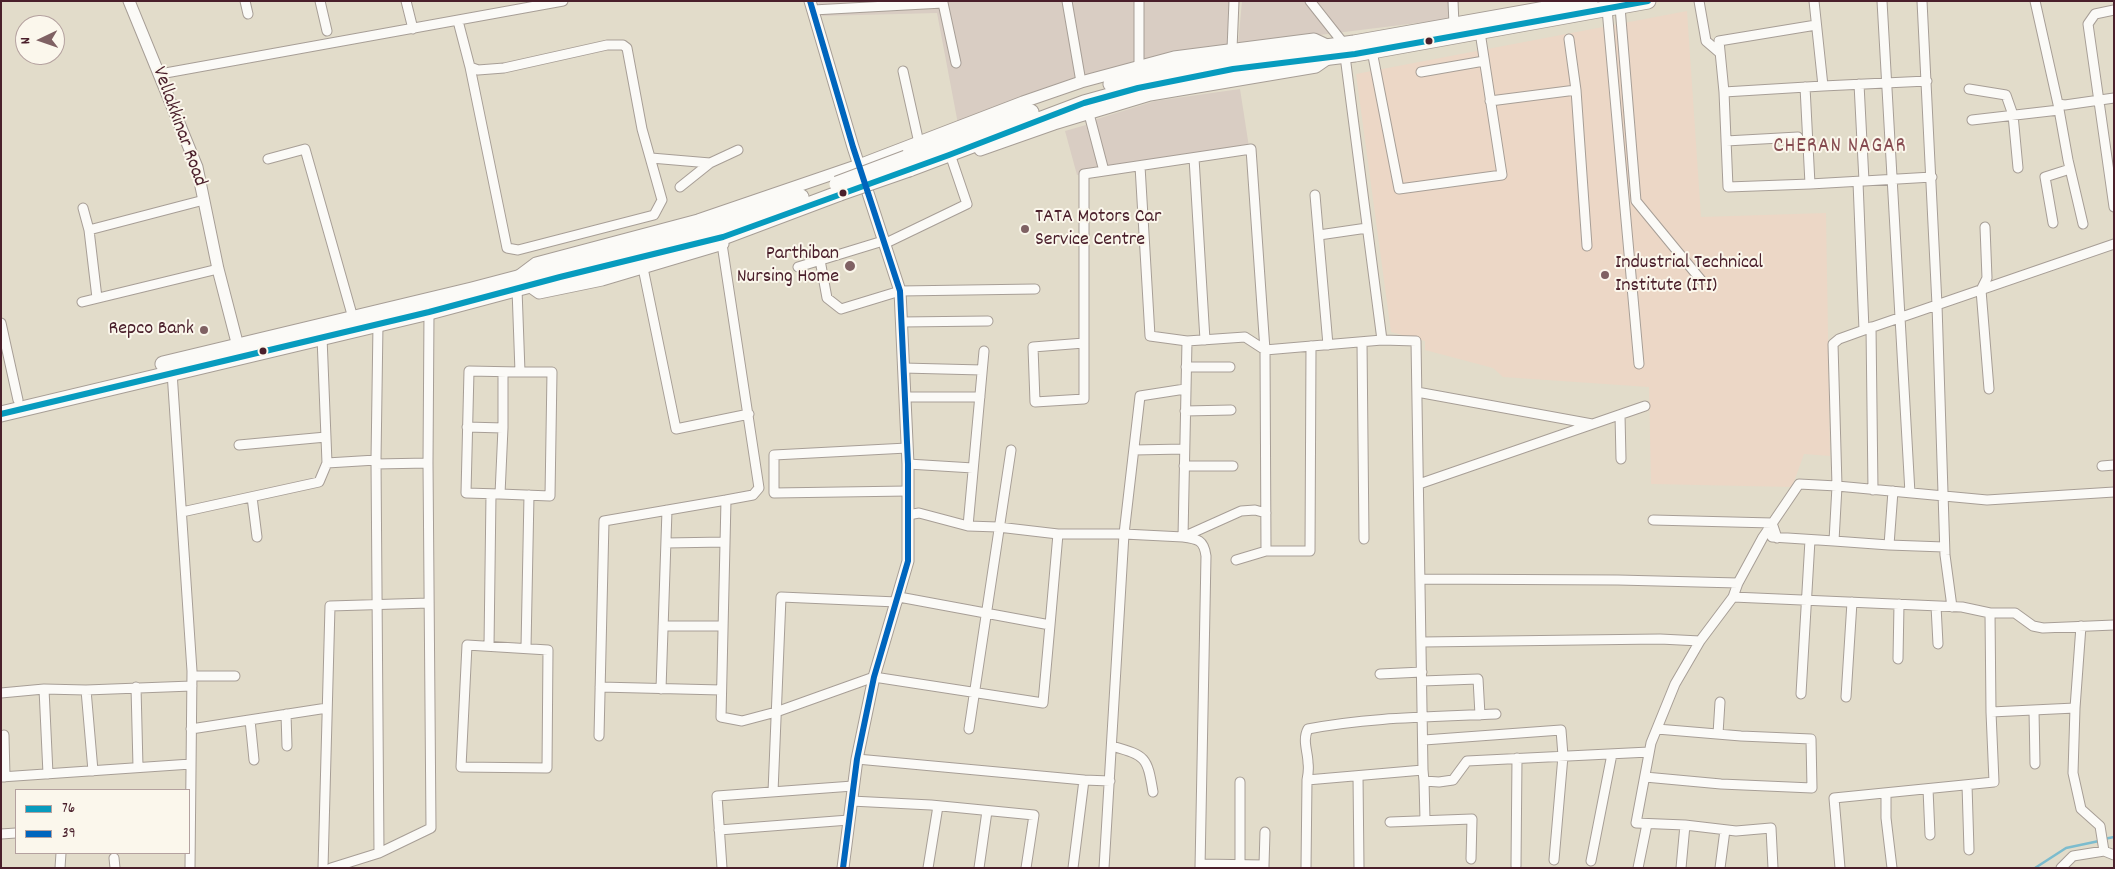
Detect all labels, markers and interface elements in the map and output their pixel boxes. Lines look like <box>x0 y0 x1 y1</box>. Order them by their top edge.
north arrow <box>15 15 65 65</box>
unlabelled marker <box>1424 36 1434 46</box>
text: N <box>16 37 36 45</box>
street label: Vellakkinar Road <box>145 64 211 190</box>
district label: CHERAN NAGAR <box>1772 135 1908 161</box>
unlabelled marker <box>838 188 848 198</box>
place label: TATA Motors Car Service Centre <box>1035 206 1161 253</box>
marker: TATA Motors Car Service Centre <box>1019 223 1031 235</box>
place label: Parthiban Nursing Home <box>737 243 839 290</box>
place label: Industrial Technical Institute (ITI) <box>1615 252 1763 299</box>
marker: Parthiban Nursing Home <box>843 259 857 273</box>
marker: Industrial Technical Institute (ITI) <box>1599 269 1611 281</box>
place label: Repco Bank <box>108 318 194 342</box>
marker: Repco Bank <box>198 324 210 336</box>
unlabelled marker <box>258 346 268 356</box>
legend <box>15 789 190 854</box>
text: 76 <box>62 798 75 820</box>
text: 39 <box>62 823 76 845</box>

